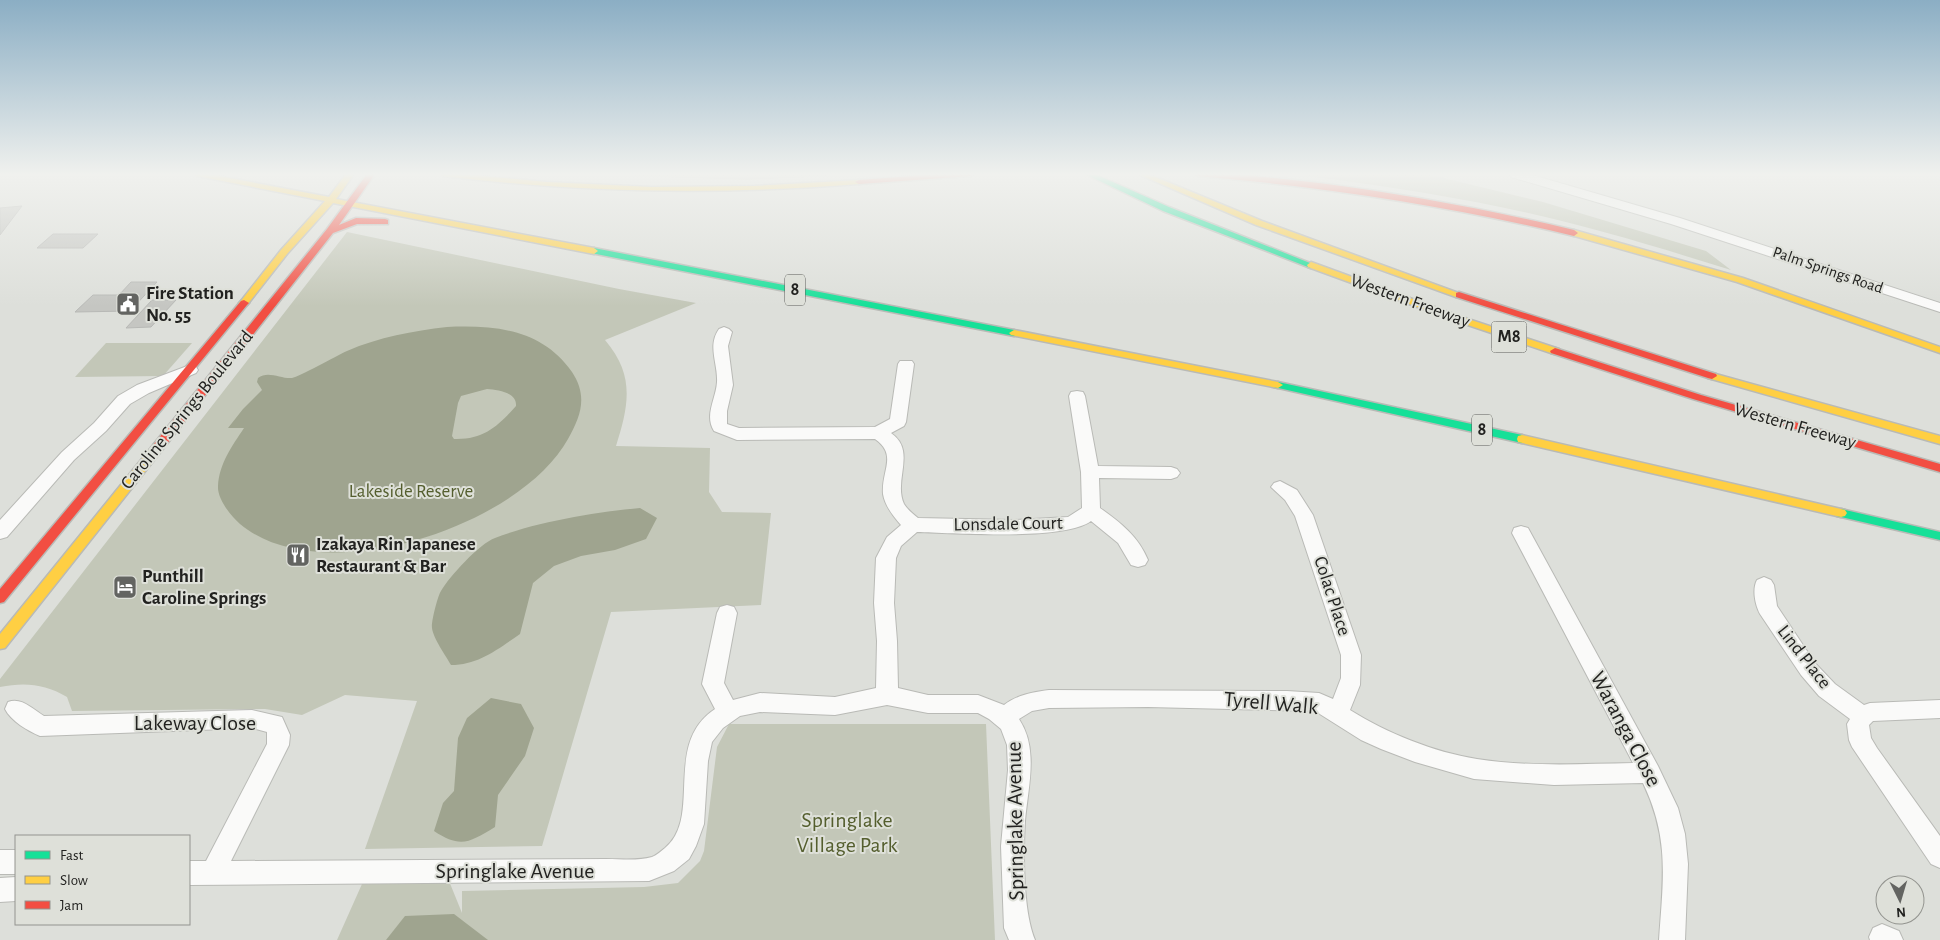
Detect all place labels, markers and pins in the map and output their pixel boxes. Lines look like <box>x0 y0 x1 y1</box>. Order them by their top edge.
place label: Fire Station No. 55 <box>146 284 234 325</box>
public building icon: Fire Station No. 55 <box>115 291 141 317</box>
place label: Izakaya Rin Japanese Restaurant & Bar <box>316 535 476 576</box>
restaurant icon: Izakaya Rin Japanese Restaurant & Bar <box>285 542 311 568</box>
place label: Punthill Caroline Springs <box>142 567 266 608</box>
hotel icon: Punthill Caroline Springs <box>112 574 138 600</box>

